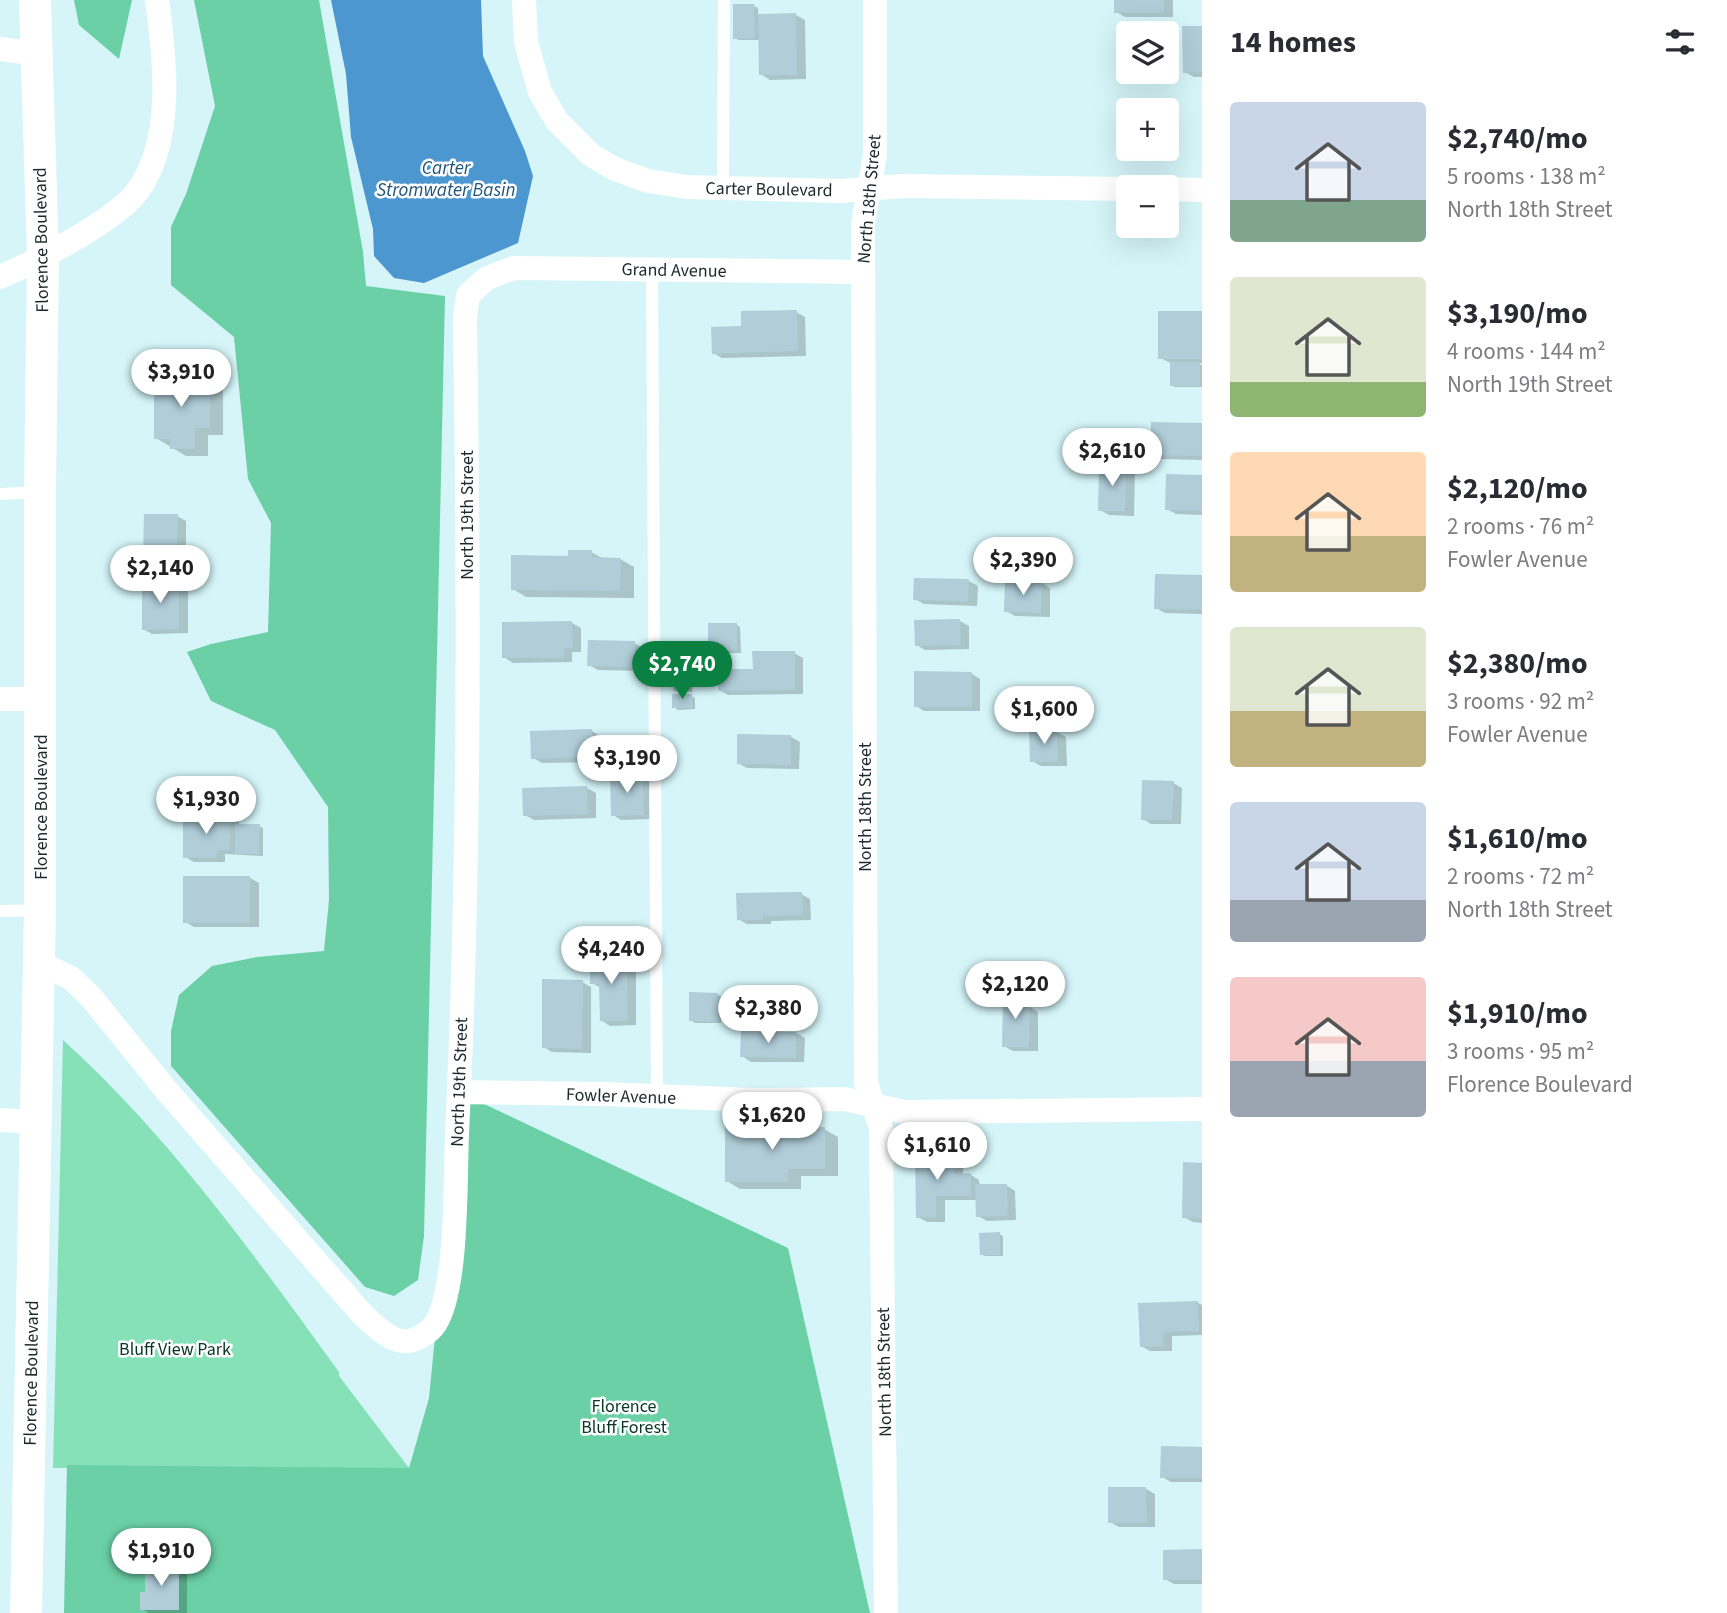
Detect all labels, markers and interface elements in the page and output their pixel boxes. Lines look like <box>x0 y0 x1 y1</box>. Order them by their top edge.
map controls <box>1116 21 1179 238</box>
button: layers <box>1116 21 1179 84</box>
text: 14 homes <box>1230 21 1356 64</box>
icon: filters <box>1661 23 1699 61</box>
button: + <box>1116 98 1179 161</box>
text: $2,740/mo <box>1447 117 1588 160</box>
icon: home <box>1286 130 1370 214</box>
street label: North 18th Street <box>851 133 888 265</box>
water label: Carter Stromwater Basin <box>376 155 516 204</box>
text: 5 rooms · 138 m² <box>1447 160 1606 193</box>
street label: Florence Boulevard <box>28 167 55 313</box>
button: − <box>1116 175 1179 238</box>
street label: Carter Boulevard <box>705 176 833 203</box>
text: North 18th Street <box>1447 193 1613 226</box>
street label: Grand Avenue <box>621 257 727 284</box>
text: $3,190/mo <box>1447 292 1588 335</box>
icon: home <box>1286 305 1370 389</box>
text: 4 rooms · 144 m² <box>1447 335 1606 368</box>
pin: $3,910 <box>124 350 238 409</box>
text: $3,910 <box>147 355 215 388</box>
text: North 19th Street <box>1447 368 1613 401</box>
pin: $2,610 <box>1055 428 1169 488</box>
text: $2,610 <box>1078 434 1146 467</box>
street label: North 19th Street <box>455 450 480 580</box>
text: $2,120/mo <box>1447 467 1588 510</box>
icon: home <box>1286 480 1370 564</box>
text: 2 rooms · 76 m² <box>1447 510 1594 543</box>
pin: $2,390 <box>966 538 1080 597</box>
text: $2,390 <box>989 543 1057 576</box>
text: Fowler Avenue <box>1447 543 1588 576</box>
pin: $2,140 <box>103 546 217 605</box>
text: $2,140 <box>126 551 194 584</box>
pin: $2,740 <box>625 642 739 701</box>
text: $2,380/mo <box>1447 642 1588 685</box>
text: $2,740 <box>648 647 716 680</box>
icon: home <box>1286 655 1370 739</box>
text: 3 rooms · 92 m² <box>1447 685 1594 718</box>
pin: $1,600 <box>987 686 1101 746</box>
text: $1,600 <box>1010 692 1078 725</box>
text: Fowler Avenue <box>1447 718 1588 751</box>
street label: Florence Boulevard <box>29 734 54 880</box>
pin: $3,190 <box>570 736 684 795</box>
text: $3,190 <box>593 741 661 774</box>
street label: North 18th Street <box>853 742 878 872</box>
pin: $1,930 <box>149 776 263 836</box>
text: $1,930 <box>172 782 240 815</box>
text: $1,610/mo <box>1447 817 1588 860</box>
icon: home <box>1286 830 1370 914</box>
text: 2 rooms · 72 m² <box>1447 860 1594 893</box>
text: North 18th Street <box>1447 893 1613 926</box>
pin: $4,240 <box>554 926 668 986</box>
text: $4,240 <box>577 932 645 965</box>
pin: $2,120 <box>958 962 1072 1021</box>
text: $2,120 <box>981 967 1049 1000</box>
pin: $2,380 <box>711 986 825 1045</box>
text: $2,380 <box>734 991 802 1024</box>
text: $1,910/mo <box>1447 992 1588 1035</box>
icon: home <box>1286 1005 1370 1089</box>
street label: North 19th Street <box>445 1017 474 1147</box>
text: 3 rooms · 95 m² <box>1447 1035 1594 1068</box>
text: Florence Boulevard <box>1447 1068 1633 1101</box>
street label: Fowler Avenue <box>566 1082 677 1111</box>
pin: $1,620 <box>715 1092 829 1152</box>
text: $1,620 <box>738 1098 806 1131</box>
pin: $1,610 <box>880 1122 994 1182</box>
text: $1,610 <box>903 1128 971 1161</box>
street label: Florence Boulevard <box>18 1300 45 1446</box>
street label: North 18th Street <box>871 1307 898 1437</box>
park label: Bluff View Park <box>119 1337 231 1362</box>
park label: Florence Bluff Forest <box>581 1394 667 1440</box>
pin: $1,910 <box>104 1528 218 1588</box>
text: $1,910 <box>127 1534 195 1567</box>

